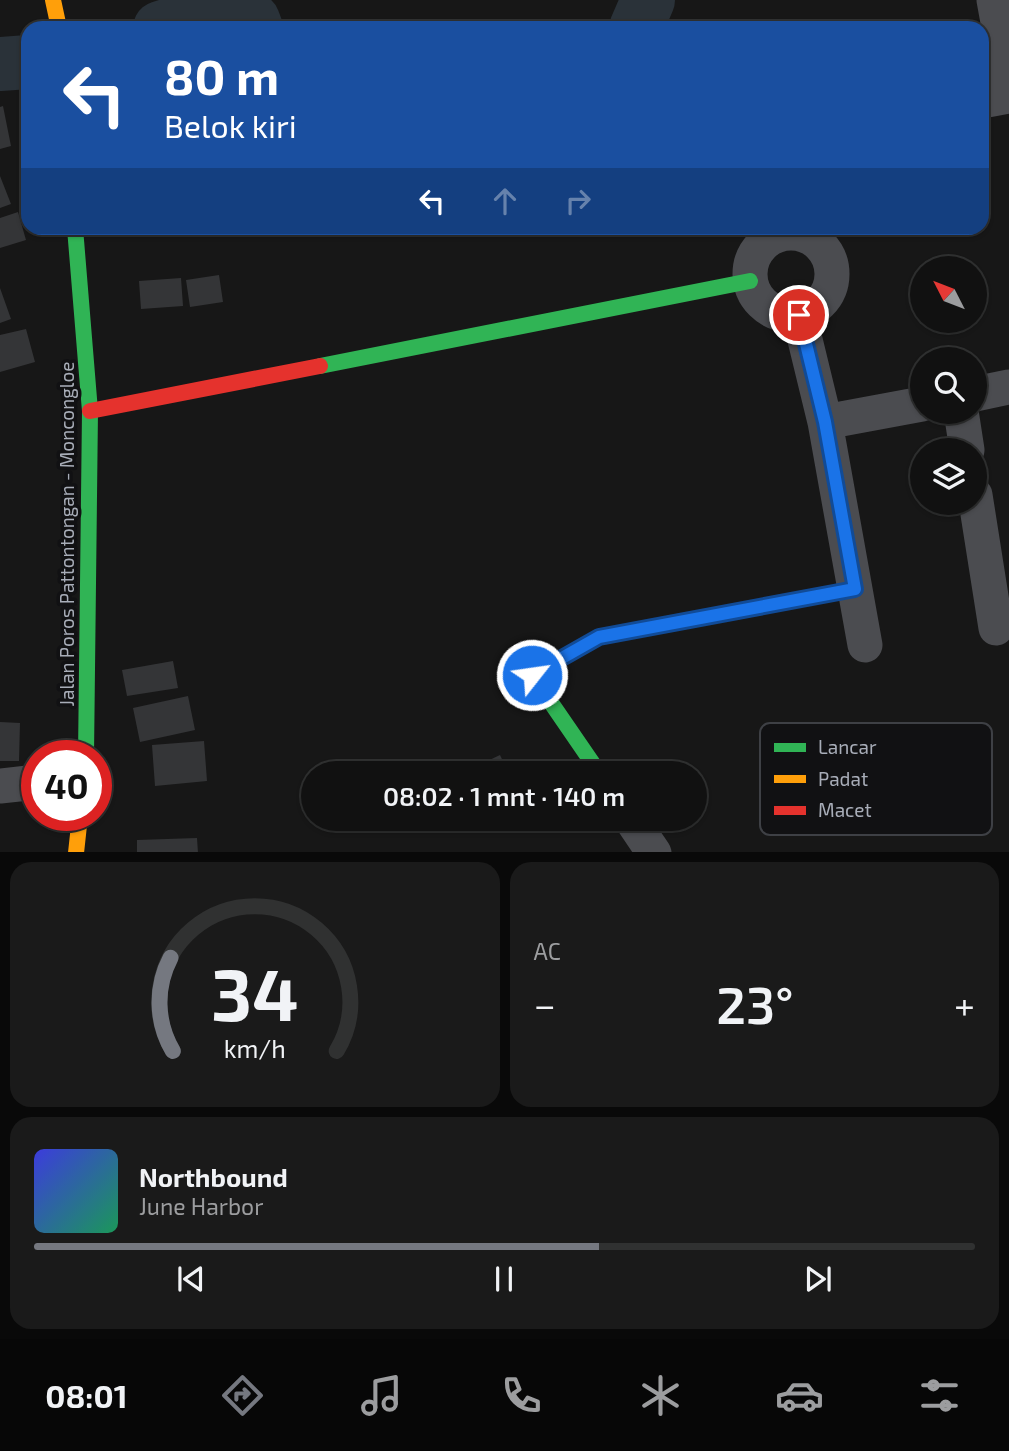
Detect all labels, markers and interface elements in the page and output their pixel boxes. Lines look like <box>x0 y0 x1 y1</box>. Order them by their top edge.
text: 80 m <box>164 46 279 105</box>
icon: left <box>49 49 140 140</box>
text: Belok kiri <box>164 106 297 144</box>
icon: left <box>413 182 451 220</box>
icon: ahead <box>486 182 524 220</box>
icon: right <box>559 182 597 220</box>
north arrow <box>910 256 987 332</box>
map controls <box>910 256 987 515</box>
pin <box>769 285 829 345</box>
icon: arrive <box>780 296 818 334</box>
button: search <box>910 347 987 424</box>
street label: Jalan Poros Pattontongan - Moncongloe <box>55 362 78 706</box>
button: layers <box>910 438 987 515</box>
position arrow <box>495 638 569 712</box>
legend <box>760 723 992 835</box>
text: Lancar <box>818 735 877 758</box>
speed limit sign: 40 <box>21 740 112 831</box>
text: Padat <box>818 767 868 790</box>
text: 08:02 · 1 mnt · 140 m <box>383 780 625 811</box>
text: Macet <box>818 798 872 821</box>
text: AC <box>534 937 561 965</box>
text: 34 <box>211 948 299 1036</box>
text: 23° <box>716 972 794 1034</box>
text: − <box>534 981 556 1027</box>
text: + <box>954 981 975 1027</box>
text: km/h <box>224 1032 286 1062</box>
text: Northbound <box>139 1161 288 1192</box>
text: June Harbor <box>139 1192 263 1220</box>
icon: previous <box>172 1260 210 1298</box>
icon: pause <box>485 1260 523 1298</box>
icon: next <box>799 1260 837 1298</box>
icon: directions <box>218 1371 267 1420</box>
icon: music <box>357 1371 406 1420</box>
icon: phone <box>497 1371 546 1420</box>
icon: climate <box>636 1371 685 1420</box>
icon: car <box>775 1371 824 1420</box>
icon: filters <box>915 1371 964 1420</box>
text: 08:01 <box>45 1376 128 1414</box>

